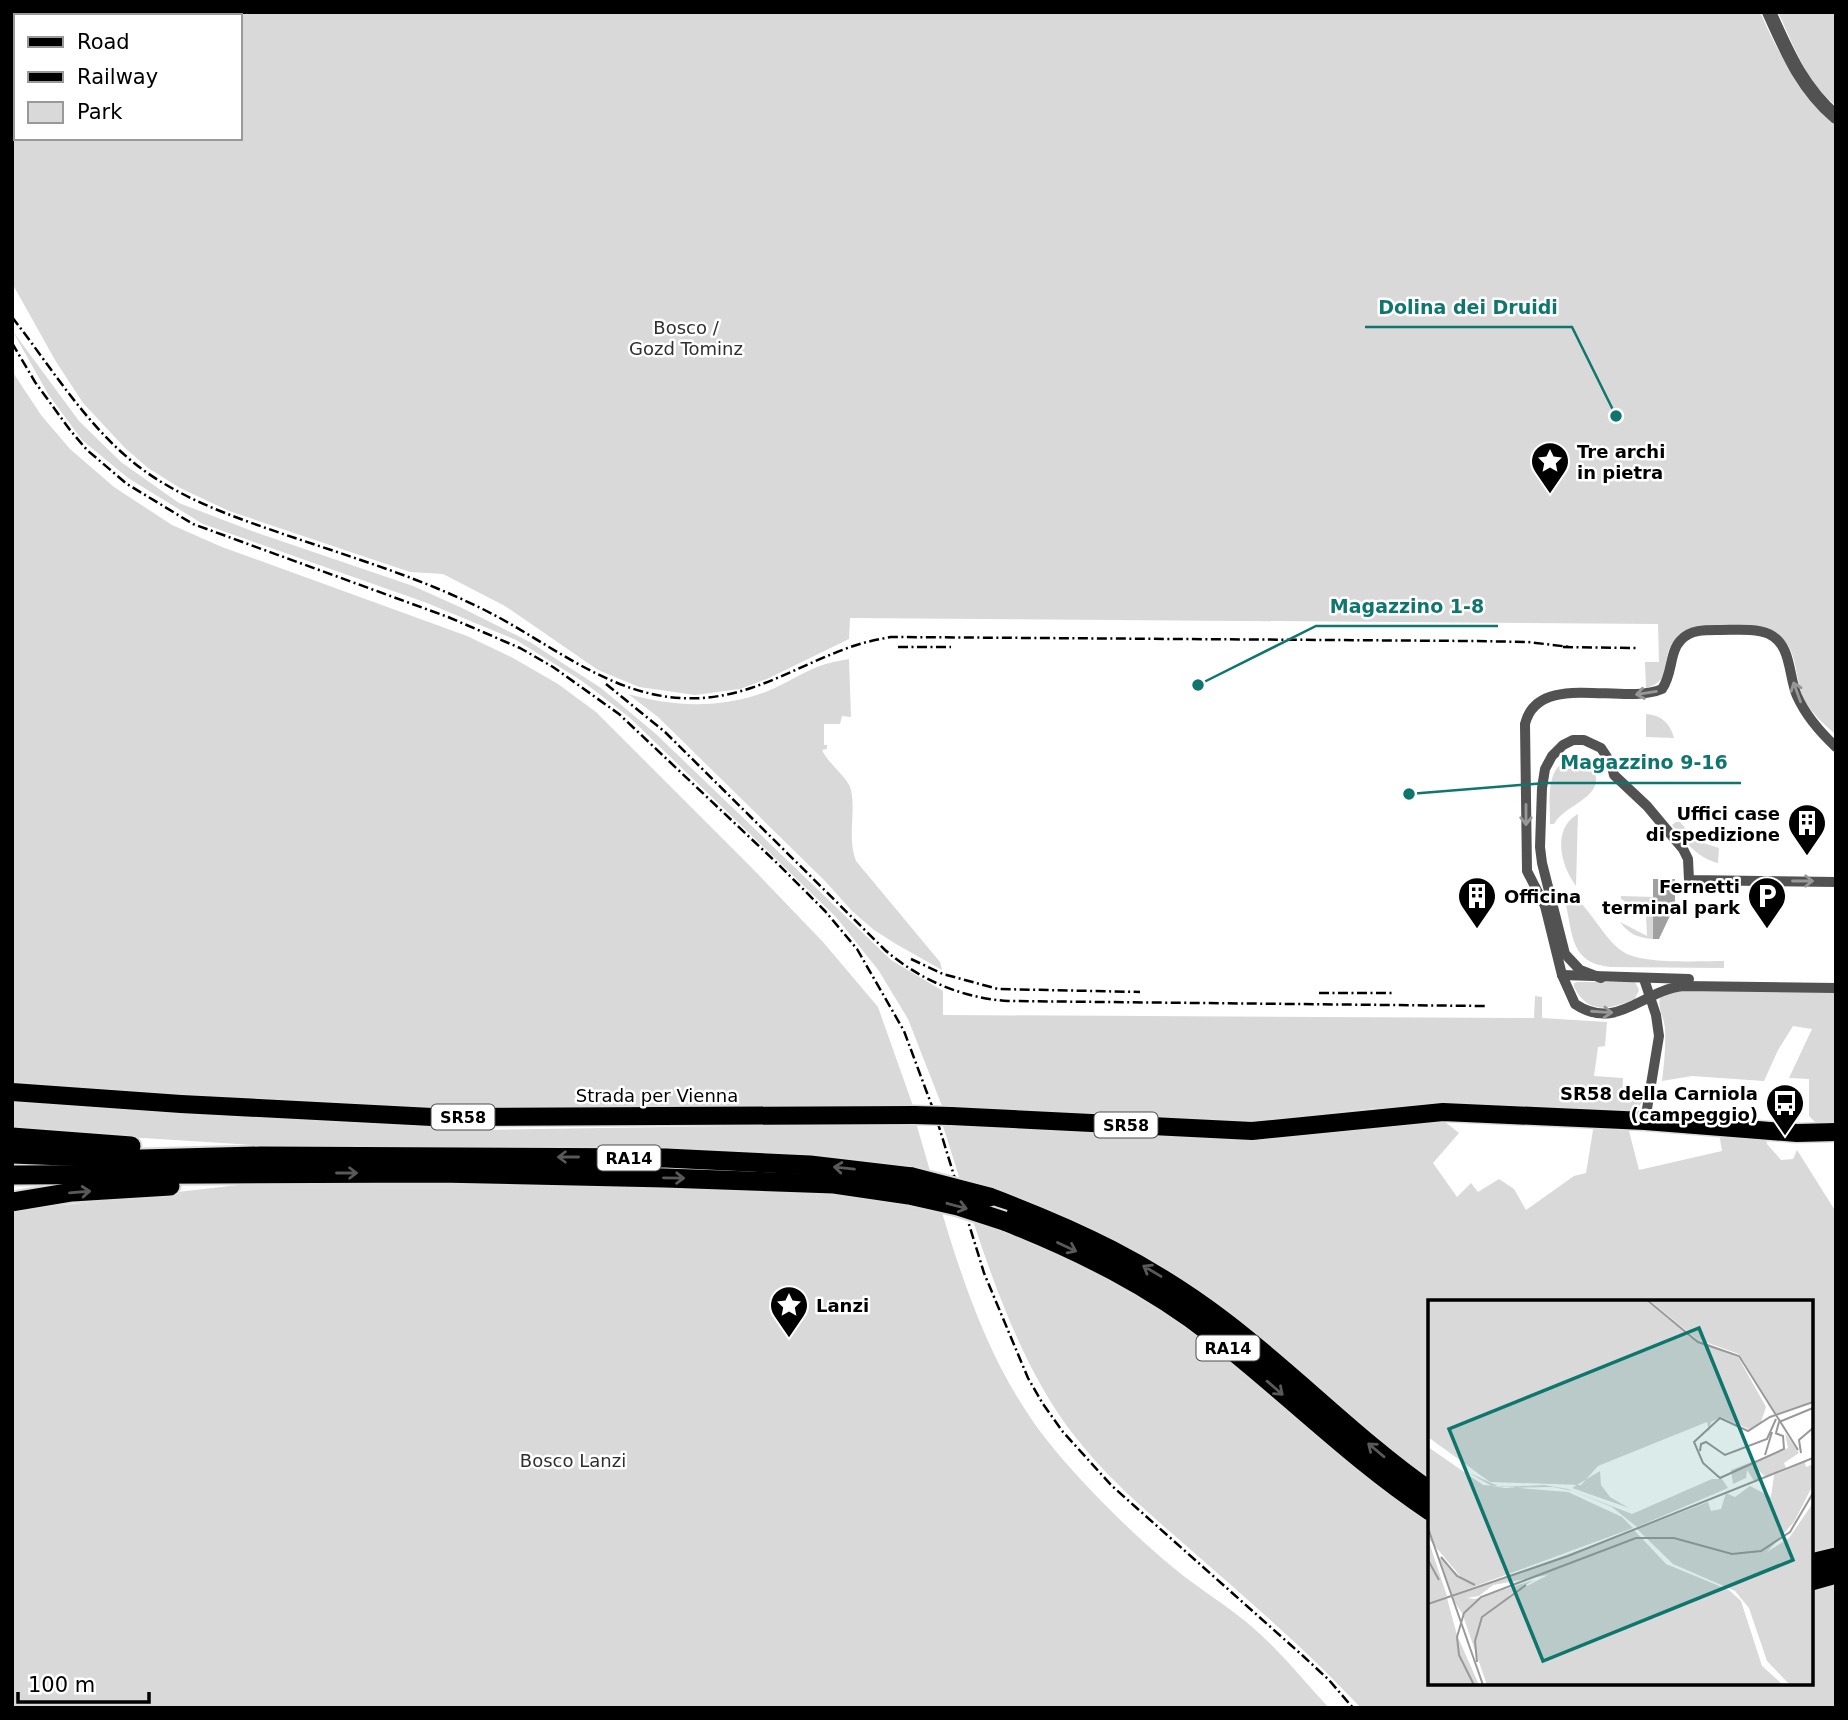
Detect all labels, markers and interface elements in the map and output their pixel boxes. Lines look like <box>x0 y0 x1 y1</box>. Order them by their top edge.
legend <box>14 14 242 140</box>
text: Road <box>77 30 130 54</box>
text: Railway <box>77 65 158 89</box>
text: Park <box>77 100 123 124</box>
callout: Dolina dei Druidi <box>1365 287 1572 327</box>
text: Dolina dei Druidi <box>1378 296 1558 318</box>
park label: Bosco / Gozd Tominz <box>629 317 743 359</box>
place icon: Tre archi in pietra <box>1529 440 1571 495</box>
place label: Tre archi in pietra <box>1577 441 1665 483</box>
callout: Magazzino 1-8 <box>1316 586 1498 626</box>
text: Magazzino 1-8 <box>1330 595 1484 617</box>
one-way arrow <box>1789 681 1802 703</box>
one-way arrow <box>1635 687 1658 700</box>
callout: Magazzino 9-16 <box>1546 743 1741 783</box>
text: Magazzino 9-16 <box>1560 751 1728 773</box>
building icon: Uffici case di spedizione <box>1786 802 1828 857</box>
one-way arrow <box>1519 803 1533 826</box>
place label: Uffici case di spedizione <box>1646 803 1780 845</box>
one-way arrow <box>1791 874 1814 888</box>
building icon: Officina <box>1456 875 1498 930</box>
parking icon: Fernetti terminal park <box>1746 875 1788 930</box>
place label: Fernetti terminal park <box>1602 876 1741 918</box>
place label: Officina <box>1504 886 1581 907</box>
one-way arrow <box>1590 1006 1613 1019</box>
bus stop icon: SR58 della Carniola (campeggio) <box>1764 1082 1806 1137</box>
place label: SR58 della Carniola (campeggio) <box>1560 1083 1758 1125</box>
street label: Strada per Vienna <box>576 1085 738 1106</box>
road number: SR58 <box>432 1105 494 1130</box>
road number: SR58 <box>1094 1112 1158 1138</box>
road number: RA14 <box>598 1146 660 1170</box>
one-way arrow <box>557 1150 580 1164</box>
one-way arrow <box>833 1162 856 1175</box>
one-way arrow <box>335 1166 358 1180</box>
one-way arrow <box>662 1171 685 1185</box>
one-way arrow <box>68 1185 91 1198</box>
one-way arrow <box>946 1201 968 1214</box>
one-way arrow <box>1056 1241 1078 1254</box>
one-way arrow <box>1142 1264 1162 1278</box>
place icon: Lanzi <box>768 1284 810 1339</box>
place label: Lanzi <box>816 1295 869 1316</box>
inset map <box>1428 1300 1813 1685</box>
road number: RA14 <box>1196 1336 1260 1360</box>
one-way arrow <box>1266 1380 1284 1396</box>
one-way arrow <box>1367 1442 1385 1458</box>
park label: Bosco Lanzi <box>520 1450 626 1471</box>
scale bar <box>18 1660 149 1704</box>
text: 100 m <box>28 1673 95 1697</box>

